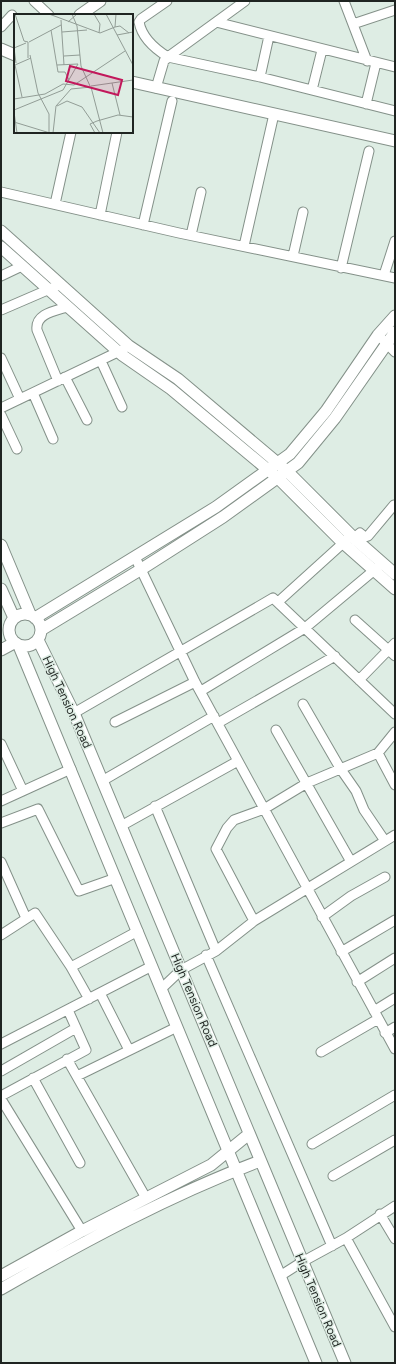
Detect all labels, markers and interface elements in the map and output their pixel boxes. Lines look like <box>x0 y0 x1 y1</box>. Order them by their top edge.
inset map <box>14 14 133 133</box>
street label: High Tension Road <box>39 654 95 750</box>
street label: High Tension Road <box>168 951 220 1049</box>
street label: High Tension Road <box>292 1251 344 1349</box>

